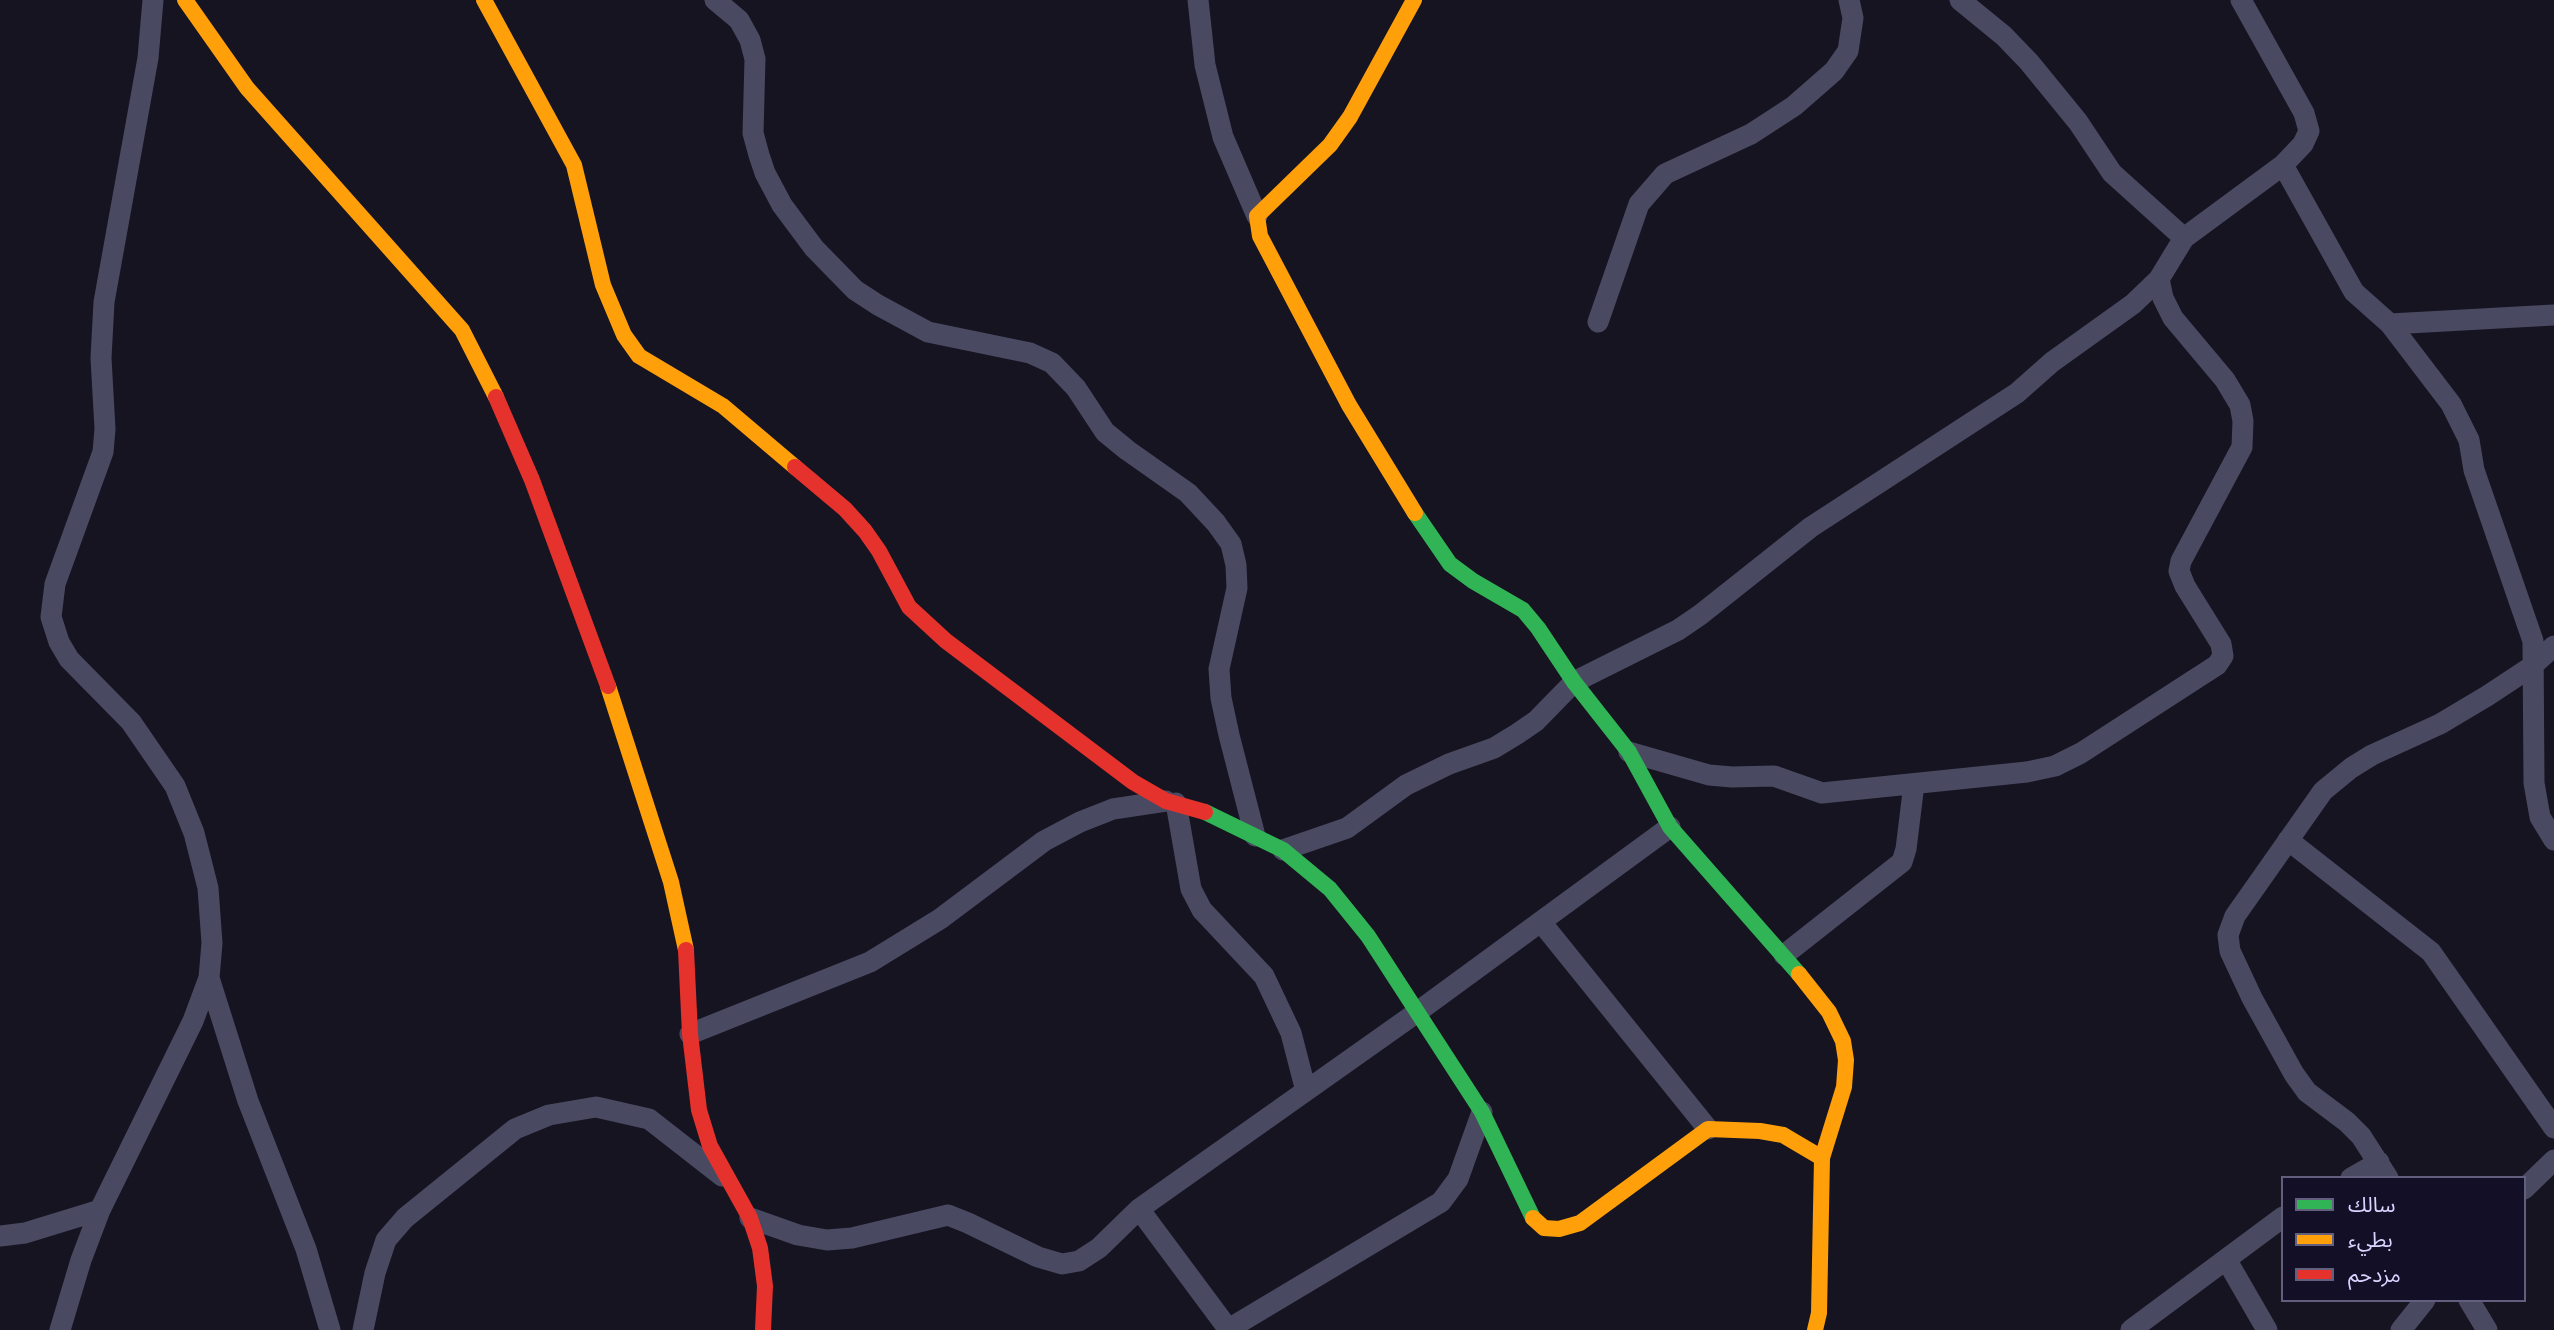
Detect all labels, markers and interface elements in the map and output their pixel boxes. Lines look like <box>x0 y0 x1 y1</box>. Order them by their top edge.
legend <box>2281 1176 2526 1302</box>
text: سالك <box>2348 1195 2395 1216</box>
text: بطيء <box>2348 1230 2393 1251</box>
text: مزدحم <box>2348 1265 2401 1286</box>

